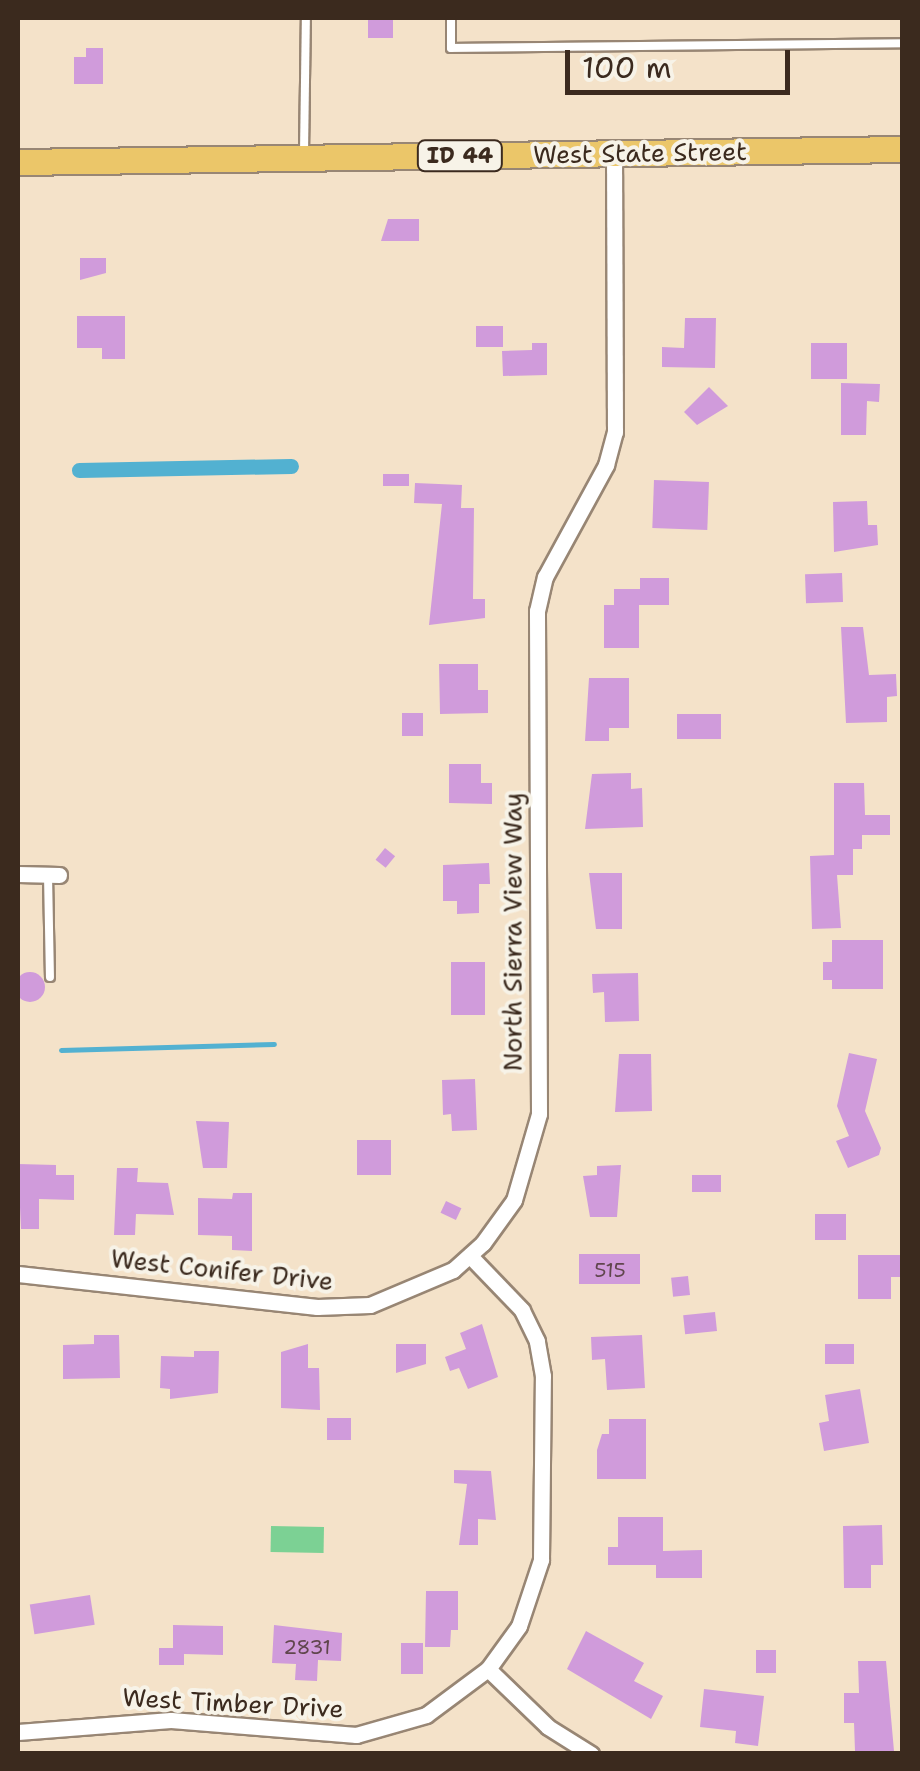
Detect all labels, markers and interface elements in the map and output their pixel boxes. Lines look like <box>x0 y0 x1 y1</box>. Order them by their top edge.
scale bar <box>570 30 795 92</box>
text: 100 m <box>582 47 672 88</box>
street label: West State Street <box>533 136 747 170</box>
road number: ID 44 <box>415 139 505 173</box>
street label: North Sierra View Way <box>498 793 528 1071</box>
street label: West Conifer Drive <box>109 1243 335 1297</box>
house number: 515 <box>594 1258 626 1282</box>
house number: 2831 <box>283 1635 331 1659</box>
street label: West Timber Drive <box>122 1682 344 1724</box>

